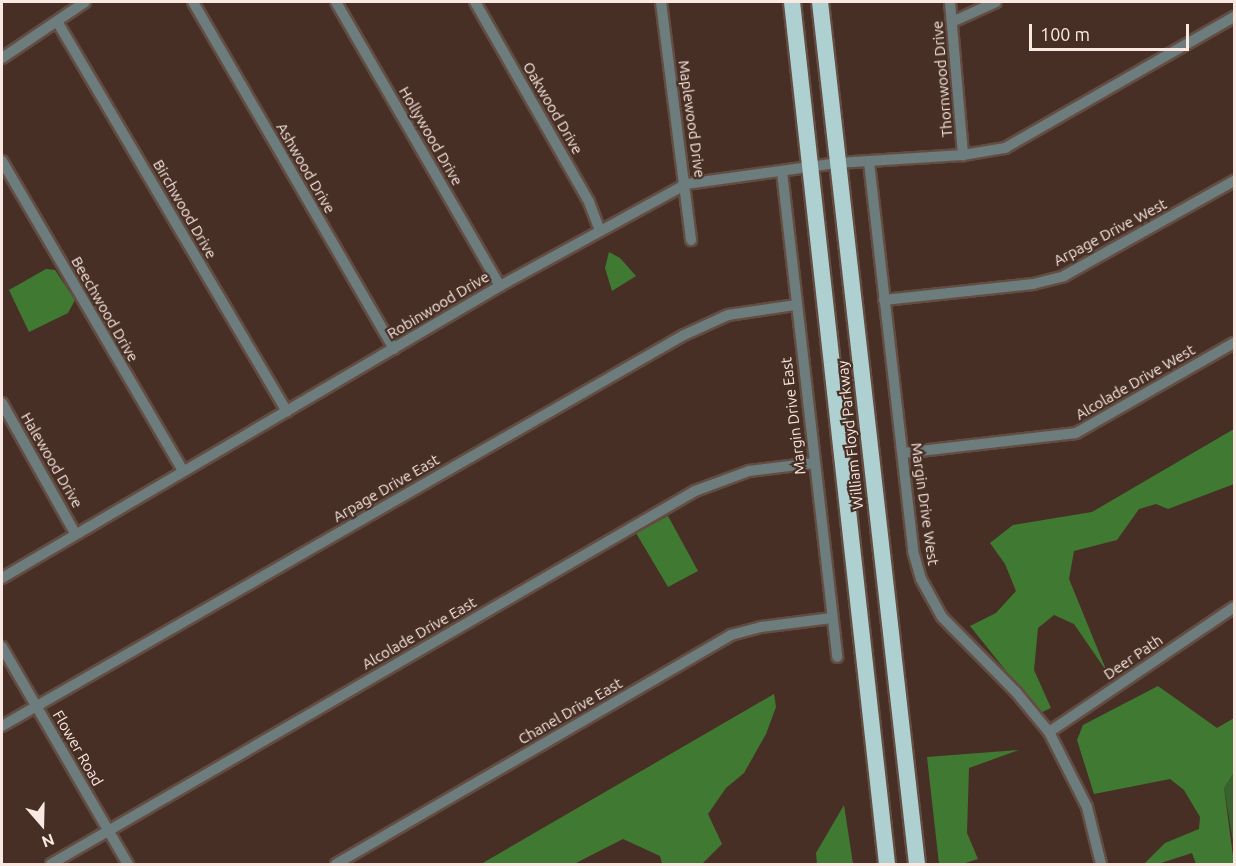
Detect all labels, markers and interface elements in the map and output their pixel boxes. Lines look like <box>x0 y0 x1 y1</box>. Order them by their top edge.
scale bar <box>1032 12 1192 50</box>
street label: Thornwood Drive <box>928 20 956 138</box>
text: 100 m <box>1040 24 1090 44</box>
street label: Oakwood Drive <box>519 59 587 157</box>
street label: Maplewood Drive <box>675 59 709 179</box>
street label: Hollywood Drive <box>395 83 467 189</box>
street label: Ashwood Drive <box>273 119 339 217</box>
street label: Birchwood Drive <box>149 156 221 262</box>
street label: Arpage Drive West <box>1050 195 1170 269</box>
street label: Beechwood Drive <box>68 253 142 365</box>
street label: Robinwood Drive <box>384 267 492 343</box>
street label: Alcolade Drive West <box>1072 341 1198 423</box>
street label: Margin Drive East <box>777 356 809 476</box>
street label: William Floyd Parkway <box>833 360 867 510</box>
street label: Halewood Drive <box>17 409 87 511</box>
street label: Margin Drive West <box>907 441 943 567</box>
street label: Arpage Drive East <box>330 450 442 526</box>
street label: Alcolade Drive East <box>359 593 479 673</box>
street label: Deer Path <box>1100 631 1166 683</box>
street label: Chanel Drive East <box>515 674 625 748</box>
street label: Flower Road <box>49 707 107 789</box>
north arrow <box>12 794 72 854</box>
text: N <box>39 830 57 851</box>

